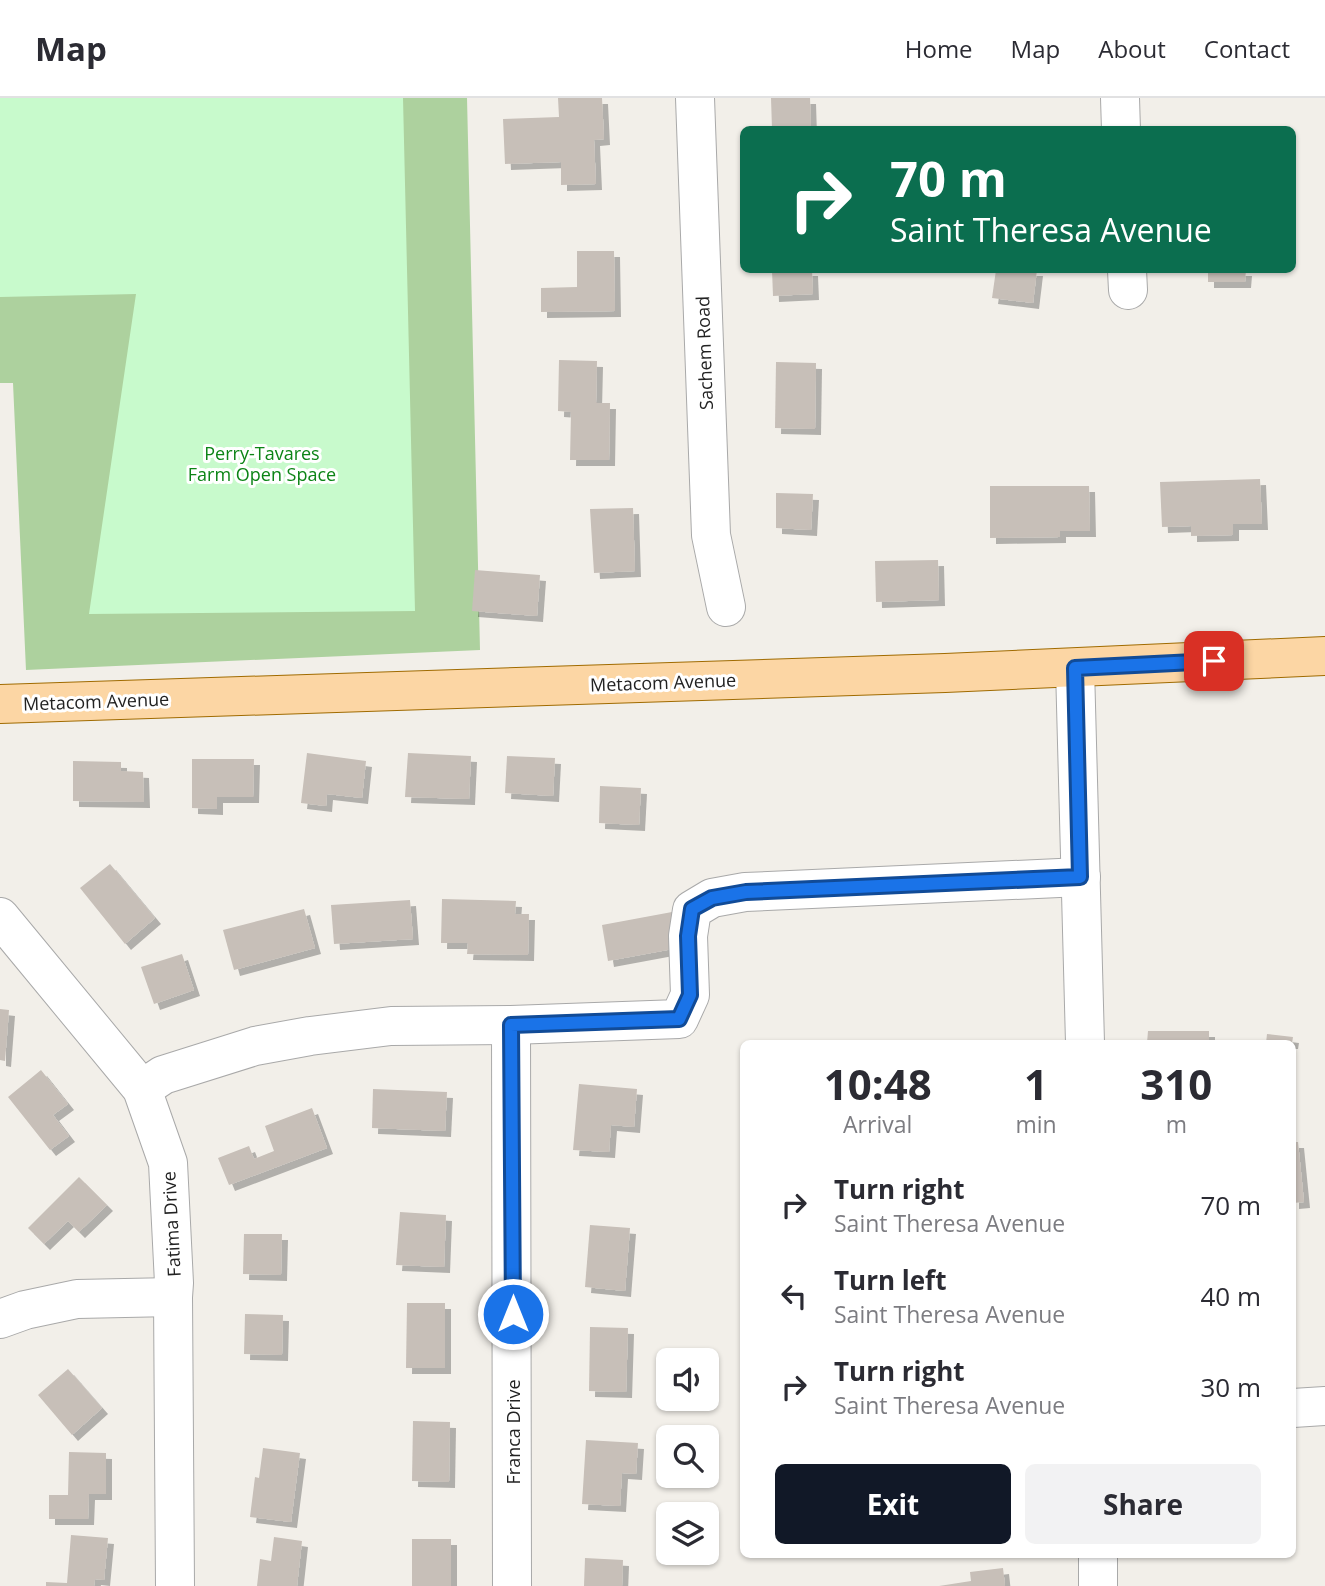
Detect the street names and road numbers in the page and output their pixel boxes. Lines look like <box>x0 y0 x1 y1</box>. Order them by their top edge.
street label: Sachem Road <box>690 296 718 410</box>
street label: Metacom Avenue <box>590 667 736 697</box>
street label: Metacom Avenue <box>23 686 169 716</box>
street label: Fatima Drive <box>156 1171 186 1277</box>
street label: Franca Drive <box>501 1379 525 1485</box>

